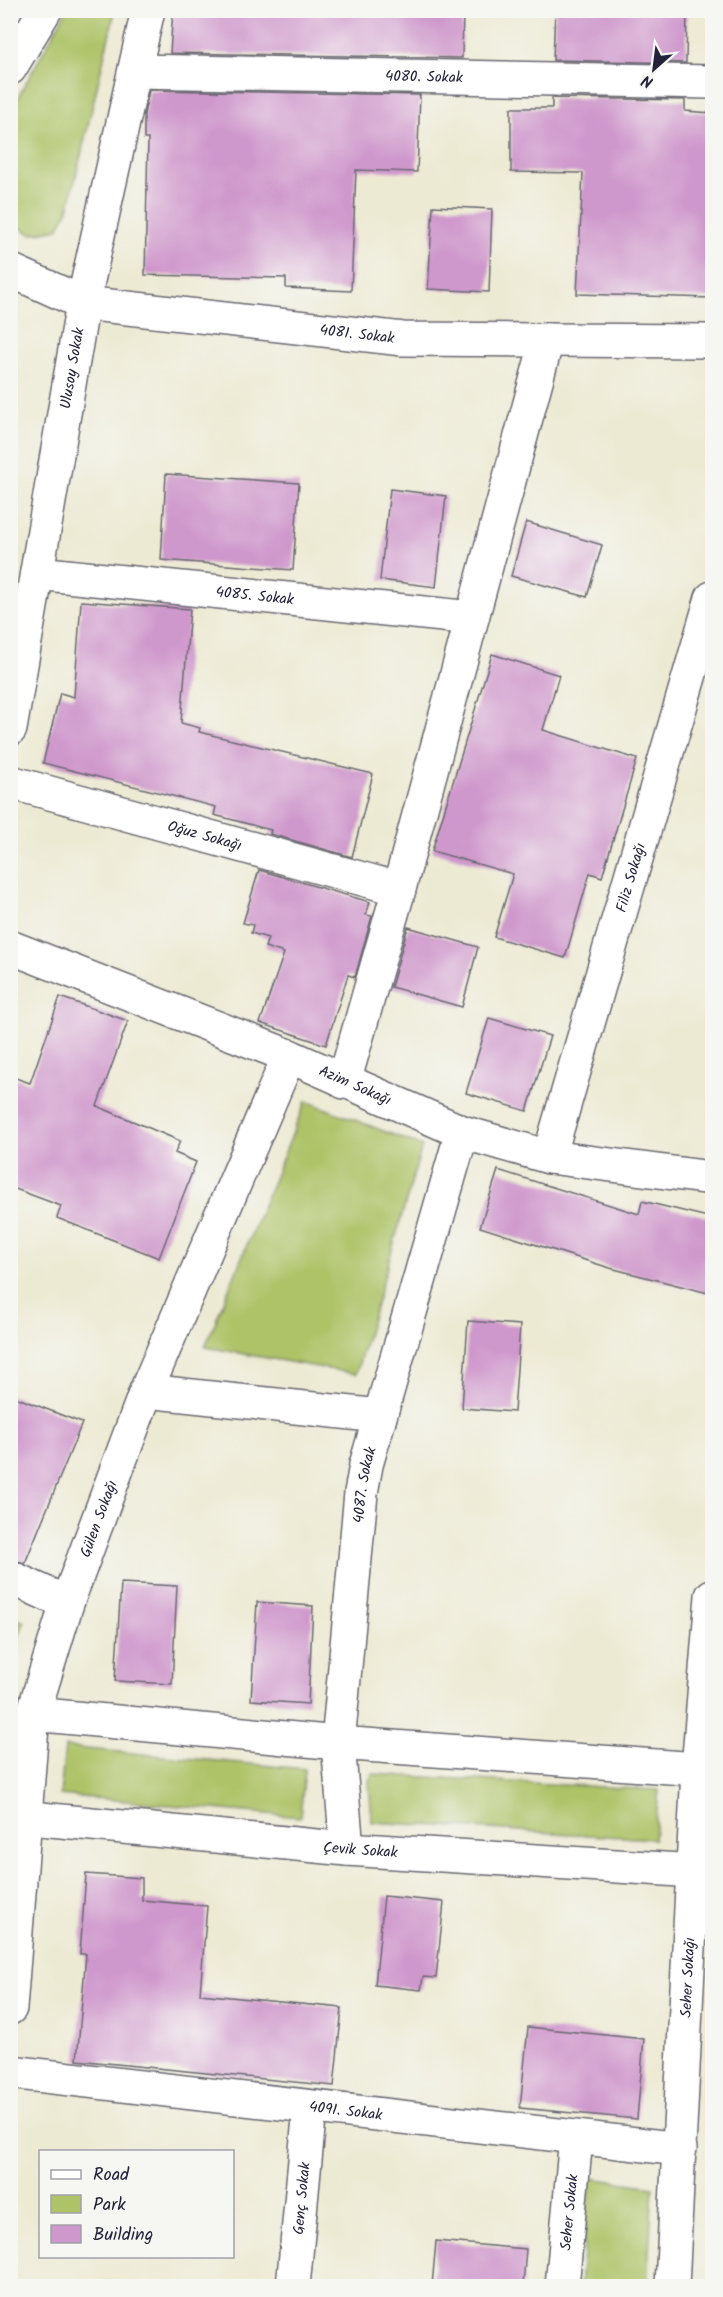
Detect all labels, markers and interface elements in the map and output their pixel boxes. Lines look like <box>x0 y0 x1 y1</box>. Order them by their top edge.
north arrow <box>624 39 684 99</box>
street label: 4080. Sokak <box>385 65 464 90</box>
text: N <box>637 68 658 94</box>
street label: 4081. Sokak <box>318 319 397 351</box>
street label: Ulusoy Sokak <box>54 325 92 411</box>
street label: 4085. Sokak <box>215 581 296 613</box>
street label: Oğuz Sokağı <box>165 815 244 858</box>
street label: Filiz Sokağı <box>610 840 653 915</box>
street label: Azim Sokağı <box>315 1060 395 1113</box>
street label: 4087. Sokak <box>347 1443 384 1524</box>
street label: Gülen Sokağı <box>74 1477 125 1561</box>
street label: Çevik Sokak <box>322 1836 399 1865</box>
street label: Seher Sokağı <box>675 1937 703 2018</box>
street label: 4091. Sokak <box>308 2095 384 2128</box>
legend <box>39 2150 234 2258</box>
street label: Genç Sokak <box>287 2160 318 2236</box>
text: Road <box>93 2161 130 2190</box>
street label: Seher Sokak <box>554 2172 586 2252</box>
text: Park <box>93 2191 126 2220</box>
text: Building <box>93 2221 153 2250</box>

